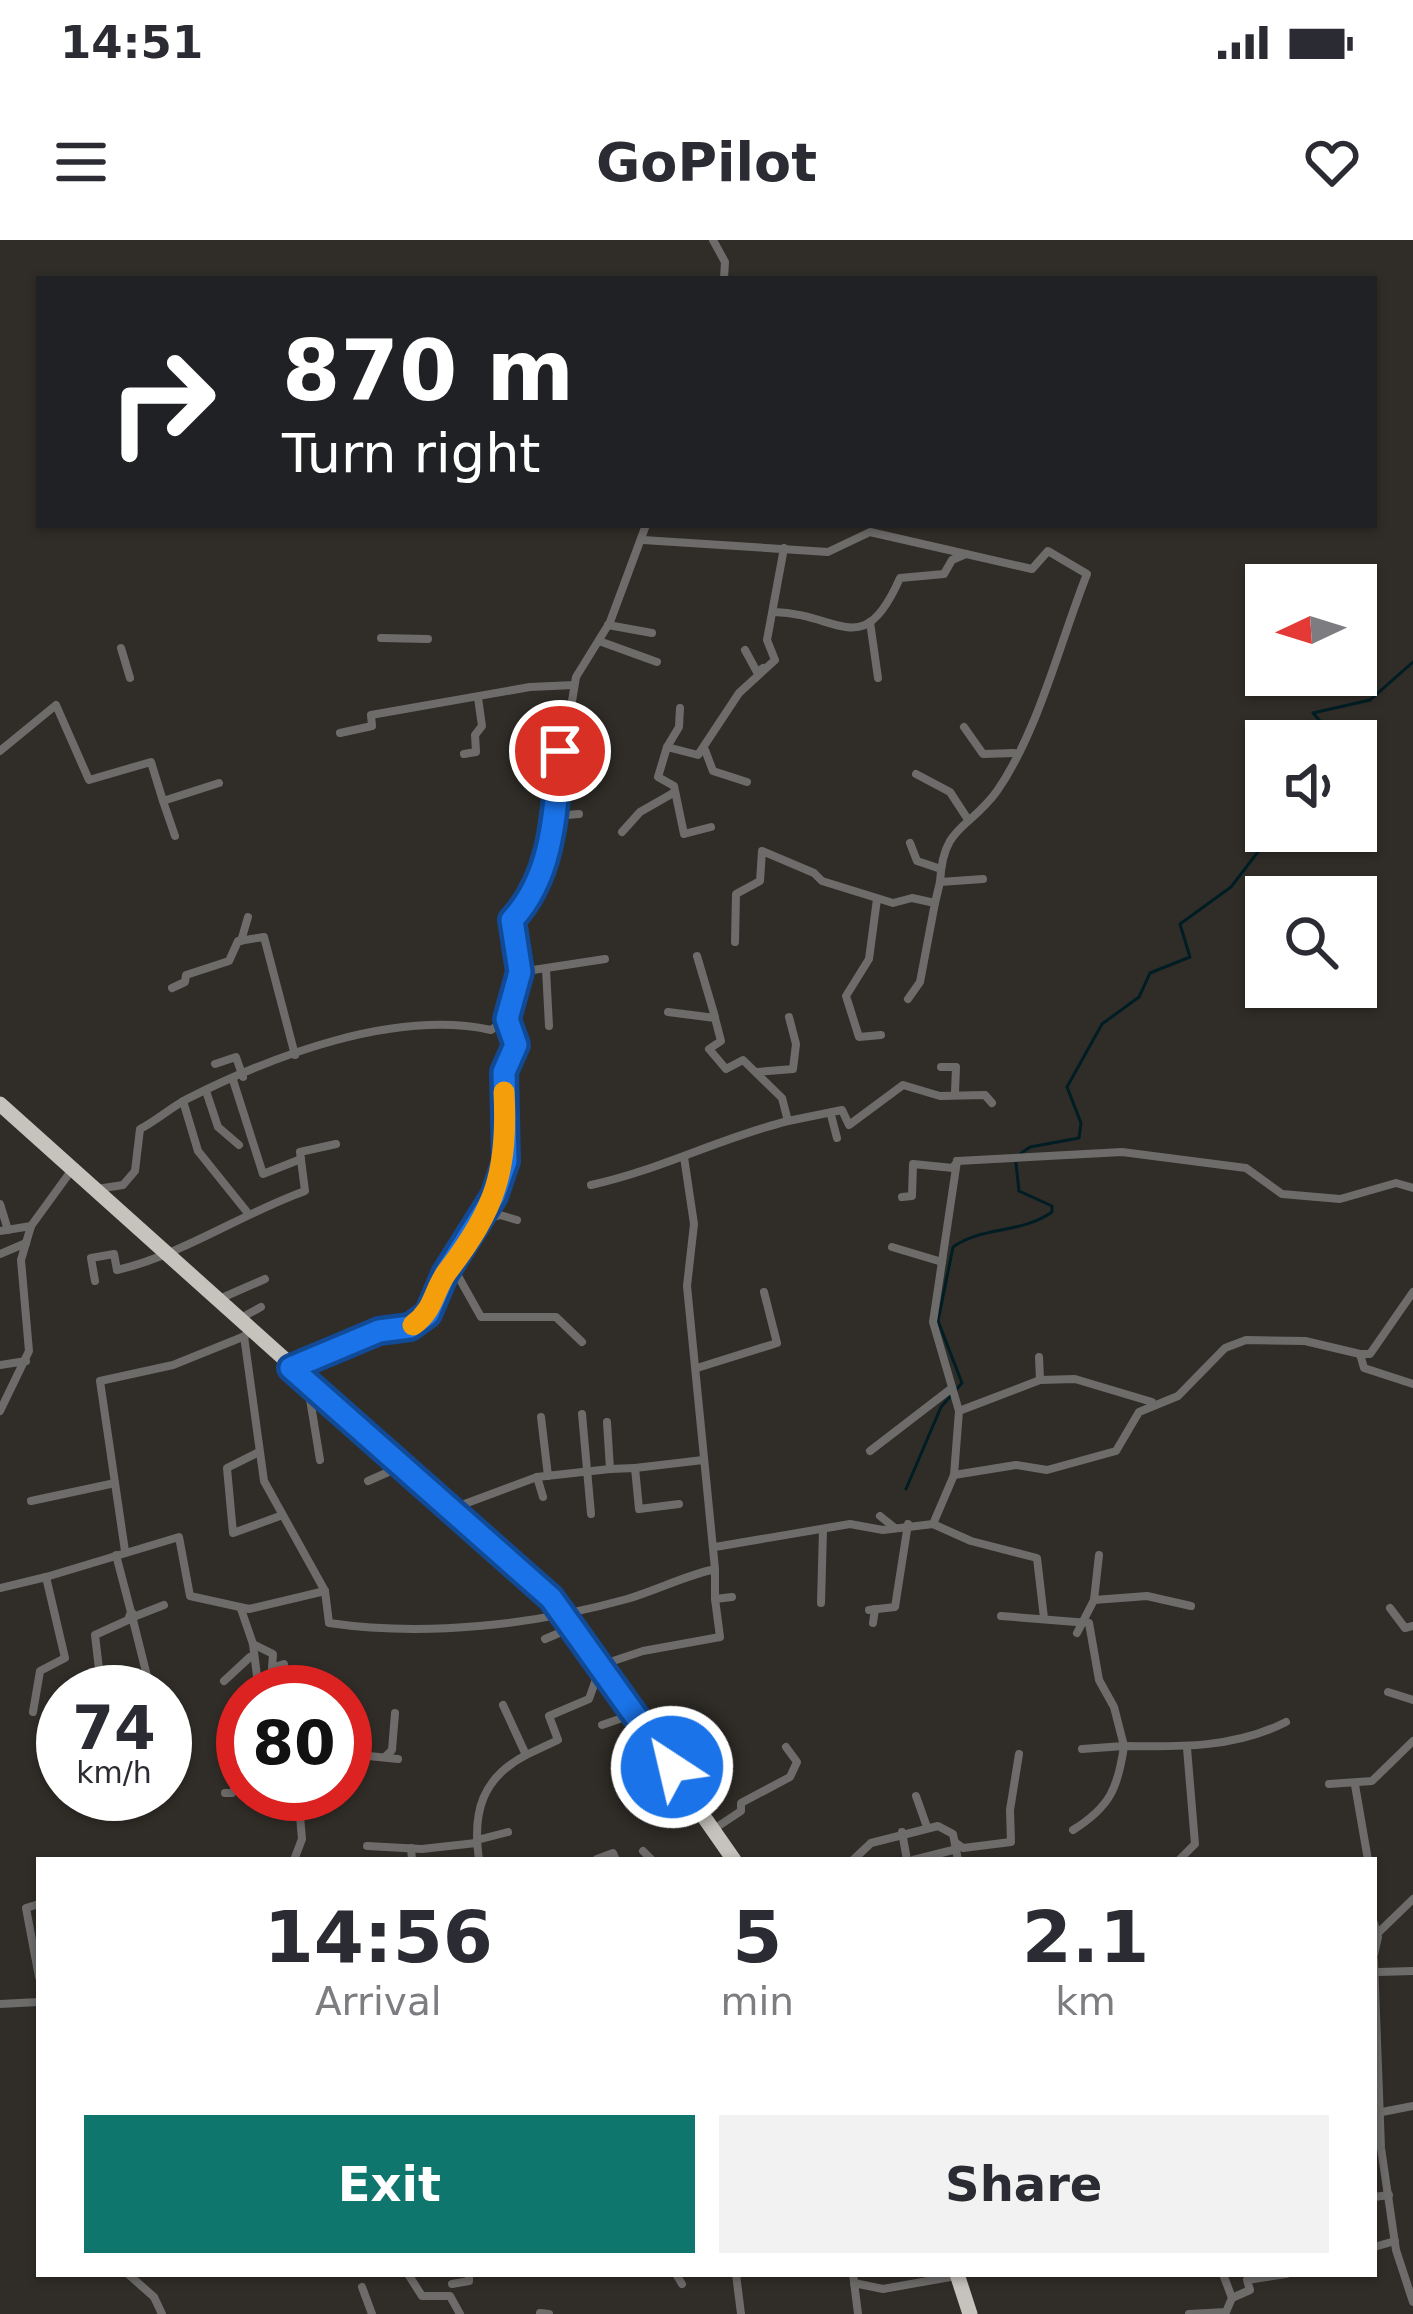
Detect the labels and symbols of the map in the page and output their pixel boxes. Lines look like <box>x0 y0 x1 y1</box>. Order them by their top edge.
north arrow <box>1245 564 1377 696</box>
pin <box>509 700 611 802</box>
speed limit sign: 80 <box>216 1665 372 1821</box>
position arrow <box>609 1704 735 1830</box>

